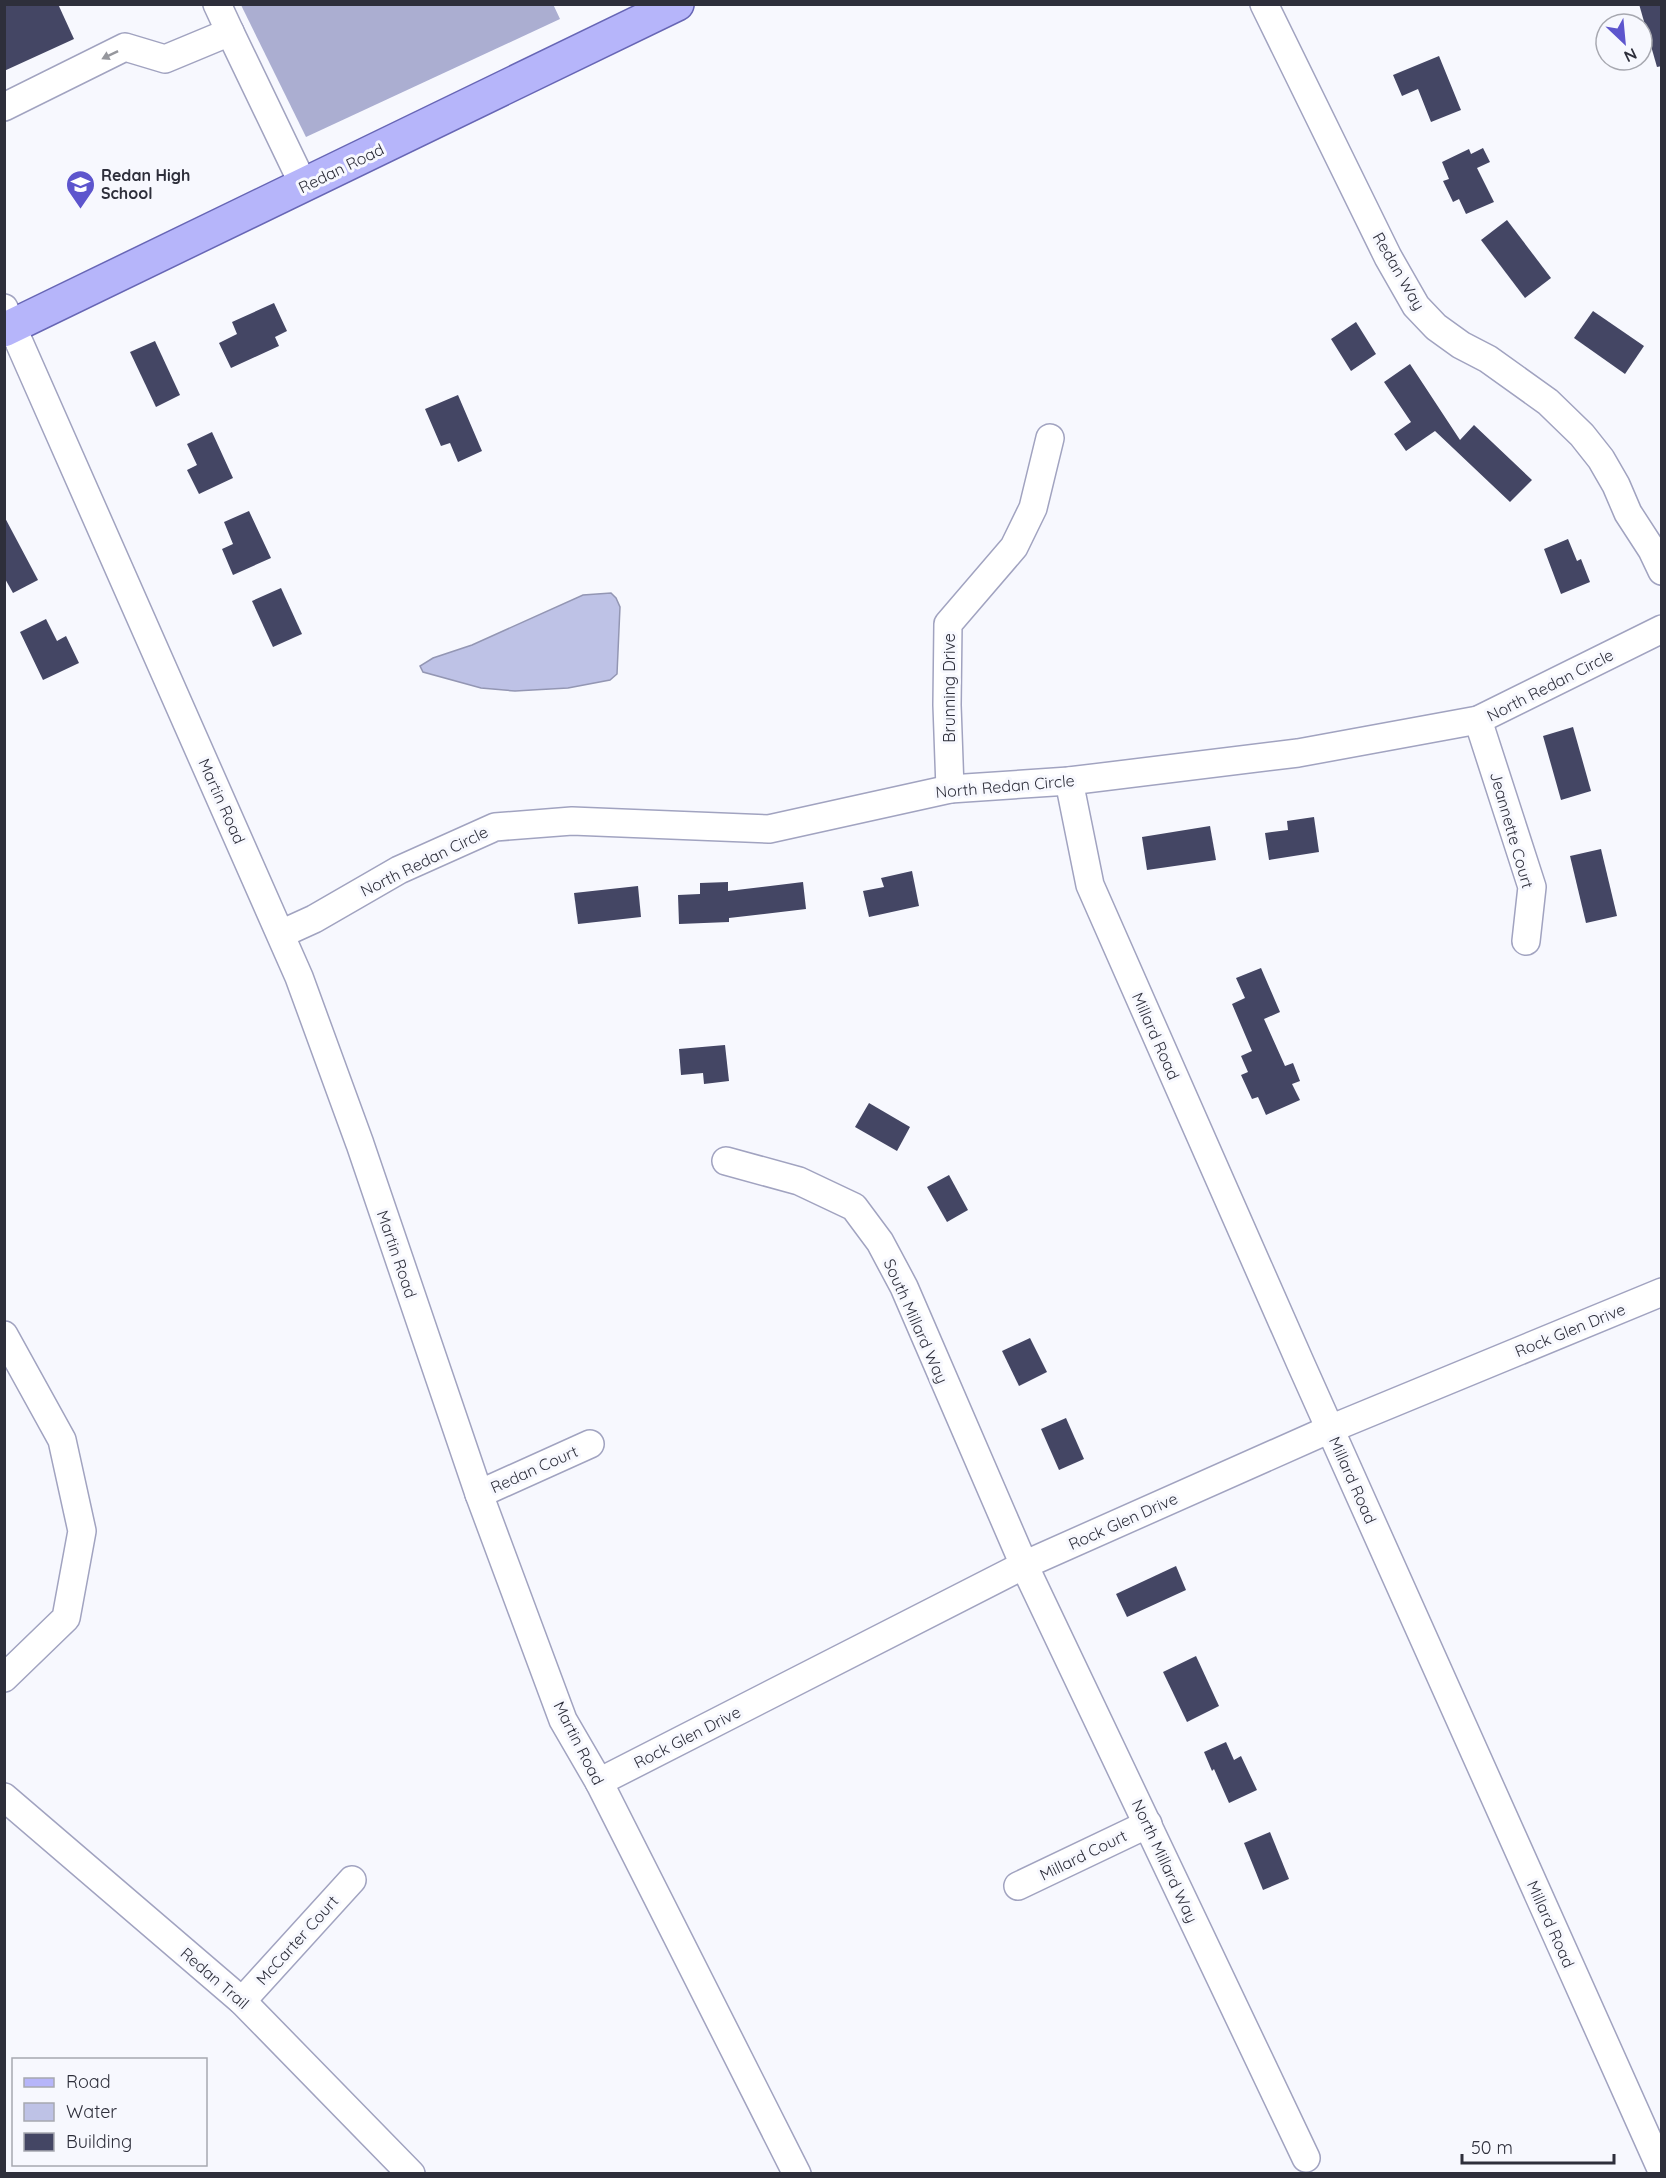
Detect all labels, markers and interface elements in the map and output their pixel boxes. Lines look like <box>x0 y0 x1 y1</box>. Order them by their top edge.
north arrow <box>1594 12 1654 72</box>
text: N <box>1621 44 1640 67</box>
one-way arrow <box>101 50 118 60</box>
street label: Redan Road <box>295 139 387 197</box>
place label: Redan High School <box>101 165 190 203</box>
school or university icon: Redan High School <box>64 168 96 210</box>
street label: Redan Way <box>1369 228 1429 314</box>
street label: Brunning Drive <box>939 633 959 743</box>
street label: North Redan Circle <box>1483 644 1617 726</box>
street label: Martin Road <box>194 755 250 847</box>
street label: Jeannette Court <box>1486 769 1538 891</box>
street label: North Redan Circle <box>935 770 1075 802</box>
street label: North Redan Circle <box>357 821 491 901</box>
street label: Millard Road <box>1128 989 1184 1083</box>
street label: Martin Road <box>373 1208 421 1300</box>
street label: South Millard Way <box>880 1256 952 1386</box>
street label: Rock Glen Drive <box>1512 1299 1628 1361</box>
street label: Millard Road <box>1325 1433 1381 1527</box>
street label: Redan Court <box>487 1441 581 1497</box>
street label: Rock Glen Drive <box>1065 1488 1181 1554</box>
street label: Martin Road <box>549 1698 609 1788</box>
street label: Rock Glen Drive <box>630 1701 744 1773</box>
street label: North Millard Way <box>1128 1796 1202 1926</box>
street label: Millard Court <box>1036 1825 1130 1885</box>
street label: Millard Road <box>1523 1877 1579 1971</box>
street label: McCarter Court <box>252 1891 342 1989</box>
street label: Redan Trail <box>177 1943 253 2013</box>
legend <box>12 2058 207 2166</box>
text: Road <box>66 2070 111 2093</box>
text: Water <box>66 2100 117 2123</box>
scale bar <box>1462 2127 1614 2165</box>
text: Building <box>66 2130 132 2153</box>
text: 50 m <box>1471 2136 1513 2159</box>

